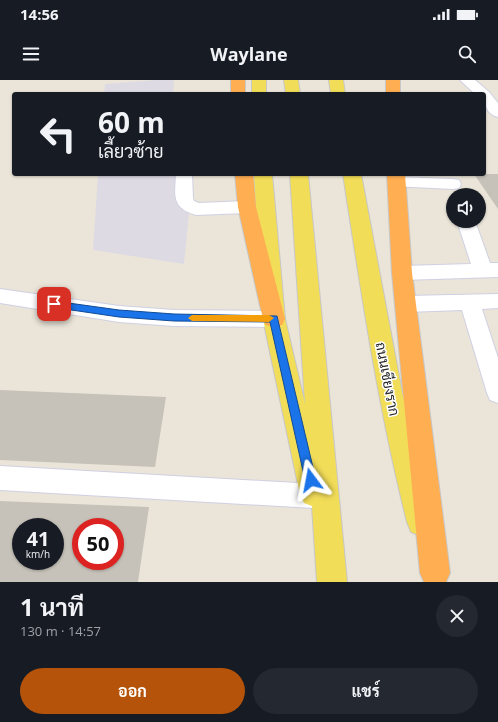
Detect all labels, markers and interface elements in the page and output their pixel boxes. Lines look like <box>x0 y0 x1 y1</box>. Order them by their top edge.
text: 14:56 <box>20 4 59 24</box>
text: Waylane <box>210 42 288 66</box>
icon: menu <box>20 43 42 65</box>
icon: search <box>456 43 478 65</box>
text: 60 m <box>98 103 165 141</box>
icon: left <box>32 108 84 160</box>
text: เลี้ยวซ้าย <box>98 139 164 163</box>
map controls <box>446 188 486 228</box>
button: sound <box>446 188 486 228</box>
pin <box>37 287 71 321</box>
icon: arrive <box>43 293 65 315</box>
street label: ถนนเชียงราก <box>372 340 404 418</box>
position arrow <box>290 459 332 501</box>
speed limit sign: 50 <box>72 518 124 570</box>
text: 41 <box>27 525 49 552</box>
text: km/h <box>26 547 50 561</box>
text: 1 นาที <box>20 590 84 623</box>
button: close <box>436 595 478 637</box>
text: 130 m · 14:57 <box>20 622 101 640</box>
button: ออก <box>20 668 245 714</box>
button: แชร์ <box>253 668 478 714</box>

